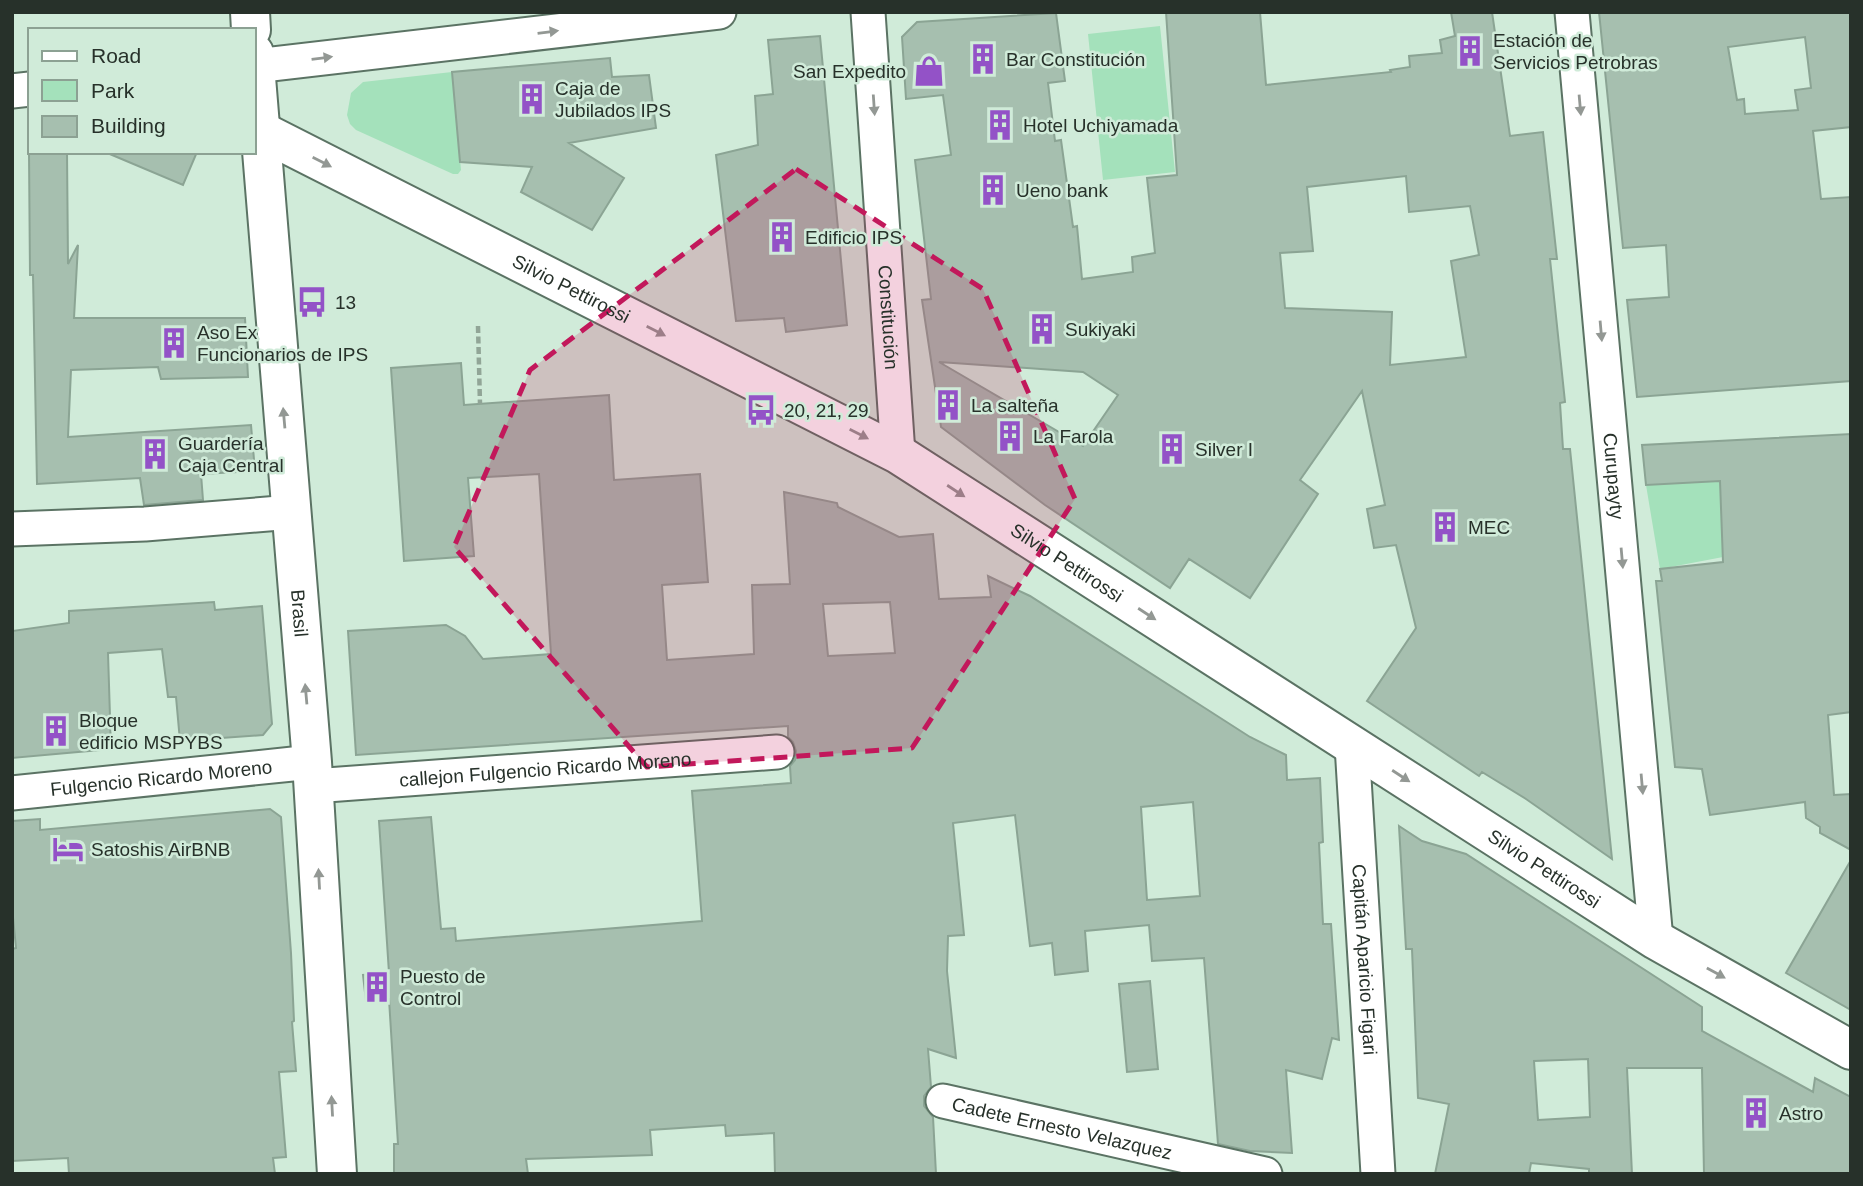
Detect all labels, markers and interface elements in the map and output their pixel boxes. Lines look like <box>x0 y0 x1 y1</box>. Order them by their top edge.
one-way arrow <box>537 27 559 38</box>
legend <box>28 28 256 154</box>
place label: Estación de Servicios Petrobras <box>1493 30 1658 73</box>
building icon: Estación de Servicios Petrobras <box>1453 34 1487 68</box>
building icon: Bar Constitución <box>966 42 1000 76</box>
text: Road <box>91 44 141 67</box>
place label: Bar Constitución <box>1006 49 1145 70</box>
one-way arrow <box>311 53 333 64</box>
shop icon: San Expedito <box>912 54 946 88</box>
place label: San Expedito <box>793 61 906 82</box>
place label: Caja de Jubilados IPS <box>555 78 671 121</box>
text: Park <box>91 79 135 102</box>
building icon: Caja de Jubilados IPS <box>515 82 549 116</box>
one-way arrow <box>869 94 880 116</box>
one-way arrow <box>1575 94 1586 116</box>
building icon: Hotel Uchiyamada <box>983 108 1017 142</box>
text: Building <box>91 114 166 137</box>
place label: Hotel Uchiyamada <box>1023 115 1179 136</box>
one-way arrow <box>312 156 332 167</box>
building icon: Ueno bank <box>976 173 1010 207</box>
place label: Ueno bank <box>1016 180 1108 201</box>
building icon: Edificio IPS <box>765 220 799 254</box>
place label: Edificio IPS <box>805 227 902 248</box>
street label: Silvio Pettirossi <box>509 250 634 327</box>
street label: Constitución <box>875 264 903 370</box>
bus stop icon: 13 <box>295 285 329 319</box>
place label: 13 <box>335 292 356 313</box>
building icon: Sukiyaki <box>1025 312 1059 346</box>
place label: Sukiyaki <box>1065 319 1136 340</box>
one-way arrow <box>1596 320 1607 342</box>
place label: Aso Ex Funcionarios de IPS <box>197 322 368 365</box>
building icon: Aso Ex Funcionarios de IPS <box>157 326 191 360</box>
one-way arrow <box>646 326 666 337</box>
building icon: La salteña <box>931 388 965 422</box>
bus stop icon: 20, 21, 29 <box>744 393 778 427</box>
place label: La salteña <box>971 395 1059 416</box>
place label: 20, 21, 29 <box>784 400 869 421</box>
one-way arrow <box>278 407 289 429</box>
building icon: La Farola <box>993 419 1027 453</box>
place label: La Farola <box>1033 426 1114 447</box>
one-way arrow <box>849 429 869 440</box>
building icon: Silver I <box>1155 432 1189 466</box>
street label: Curupayty <box>1600 432 1628 521</box>
place label: Guardería Caja Central <box>178 433 284 476</box>
building icon: Guardería Caja Central <box>138 437 172 471</box>
place label: Silver I <box>1195 439 1253 460</box>
one-way arrow <box>947 484 965 498</box>
building icon: MEC <box>1428 510 1462 544</box>
place label: MEC <box>1468 517 1510 538</box>
street label: Silvio Pettirossi <box>1007 519 1127 606</box>
one-way arrow <box>1616 547 1627 569</box>
street label: Brasil <box>287 589 312 638</box>
one-way arrow <box>1138 607 1157 620</box>
one-way arrow <box>300 683 311 705</box>
place label: Bloque edificio MSPYBS <box>79 710 223 753</box>
building icon: Bloque edificio MSPYBS <box>39 714 73 748</box>
street label: callejon Fulgencio Ricardo Moreno <box>399 748 692 790</box>
street label: Fulgencio Ricardo Moreno <box>49 756 273 799</box>
one-way arrow <box>1392 769 1410 783</box>
one-way arrow <box>1637 774 1648 796</box>
street label: Silvio Pettirossi <box>1484 825 1604 912</box>
hotel icon: Satoshis AirBNB <box>51 832 85 866</box>
place label: Satoshis AirBNB <box>91 839 230 860</box>
street label: Capitán Aparicio Figari <box>1349 863 1381 1056</box>
one-way arrow <box>313 867 324 889</box>
place label: Puesto de Control <box>400 966 486 1009</box>
one-way arrow <box>1706 967 1725 979</box>
building icon: Puesto de Control <box>360 970 394 1004</box>
street label: Cadete Ernesto Velazquez <box>950 1093 1174 1163</box>
one-way arrow <box>327 1094 338 1116</box>
building icon: Astro <box>1739 1096 1773 1130</box>
place label: Astro <box>1779 1103 1823 1124</box>

